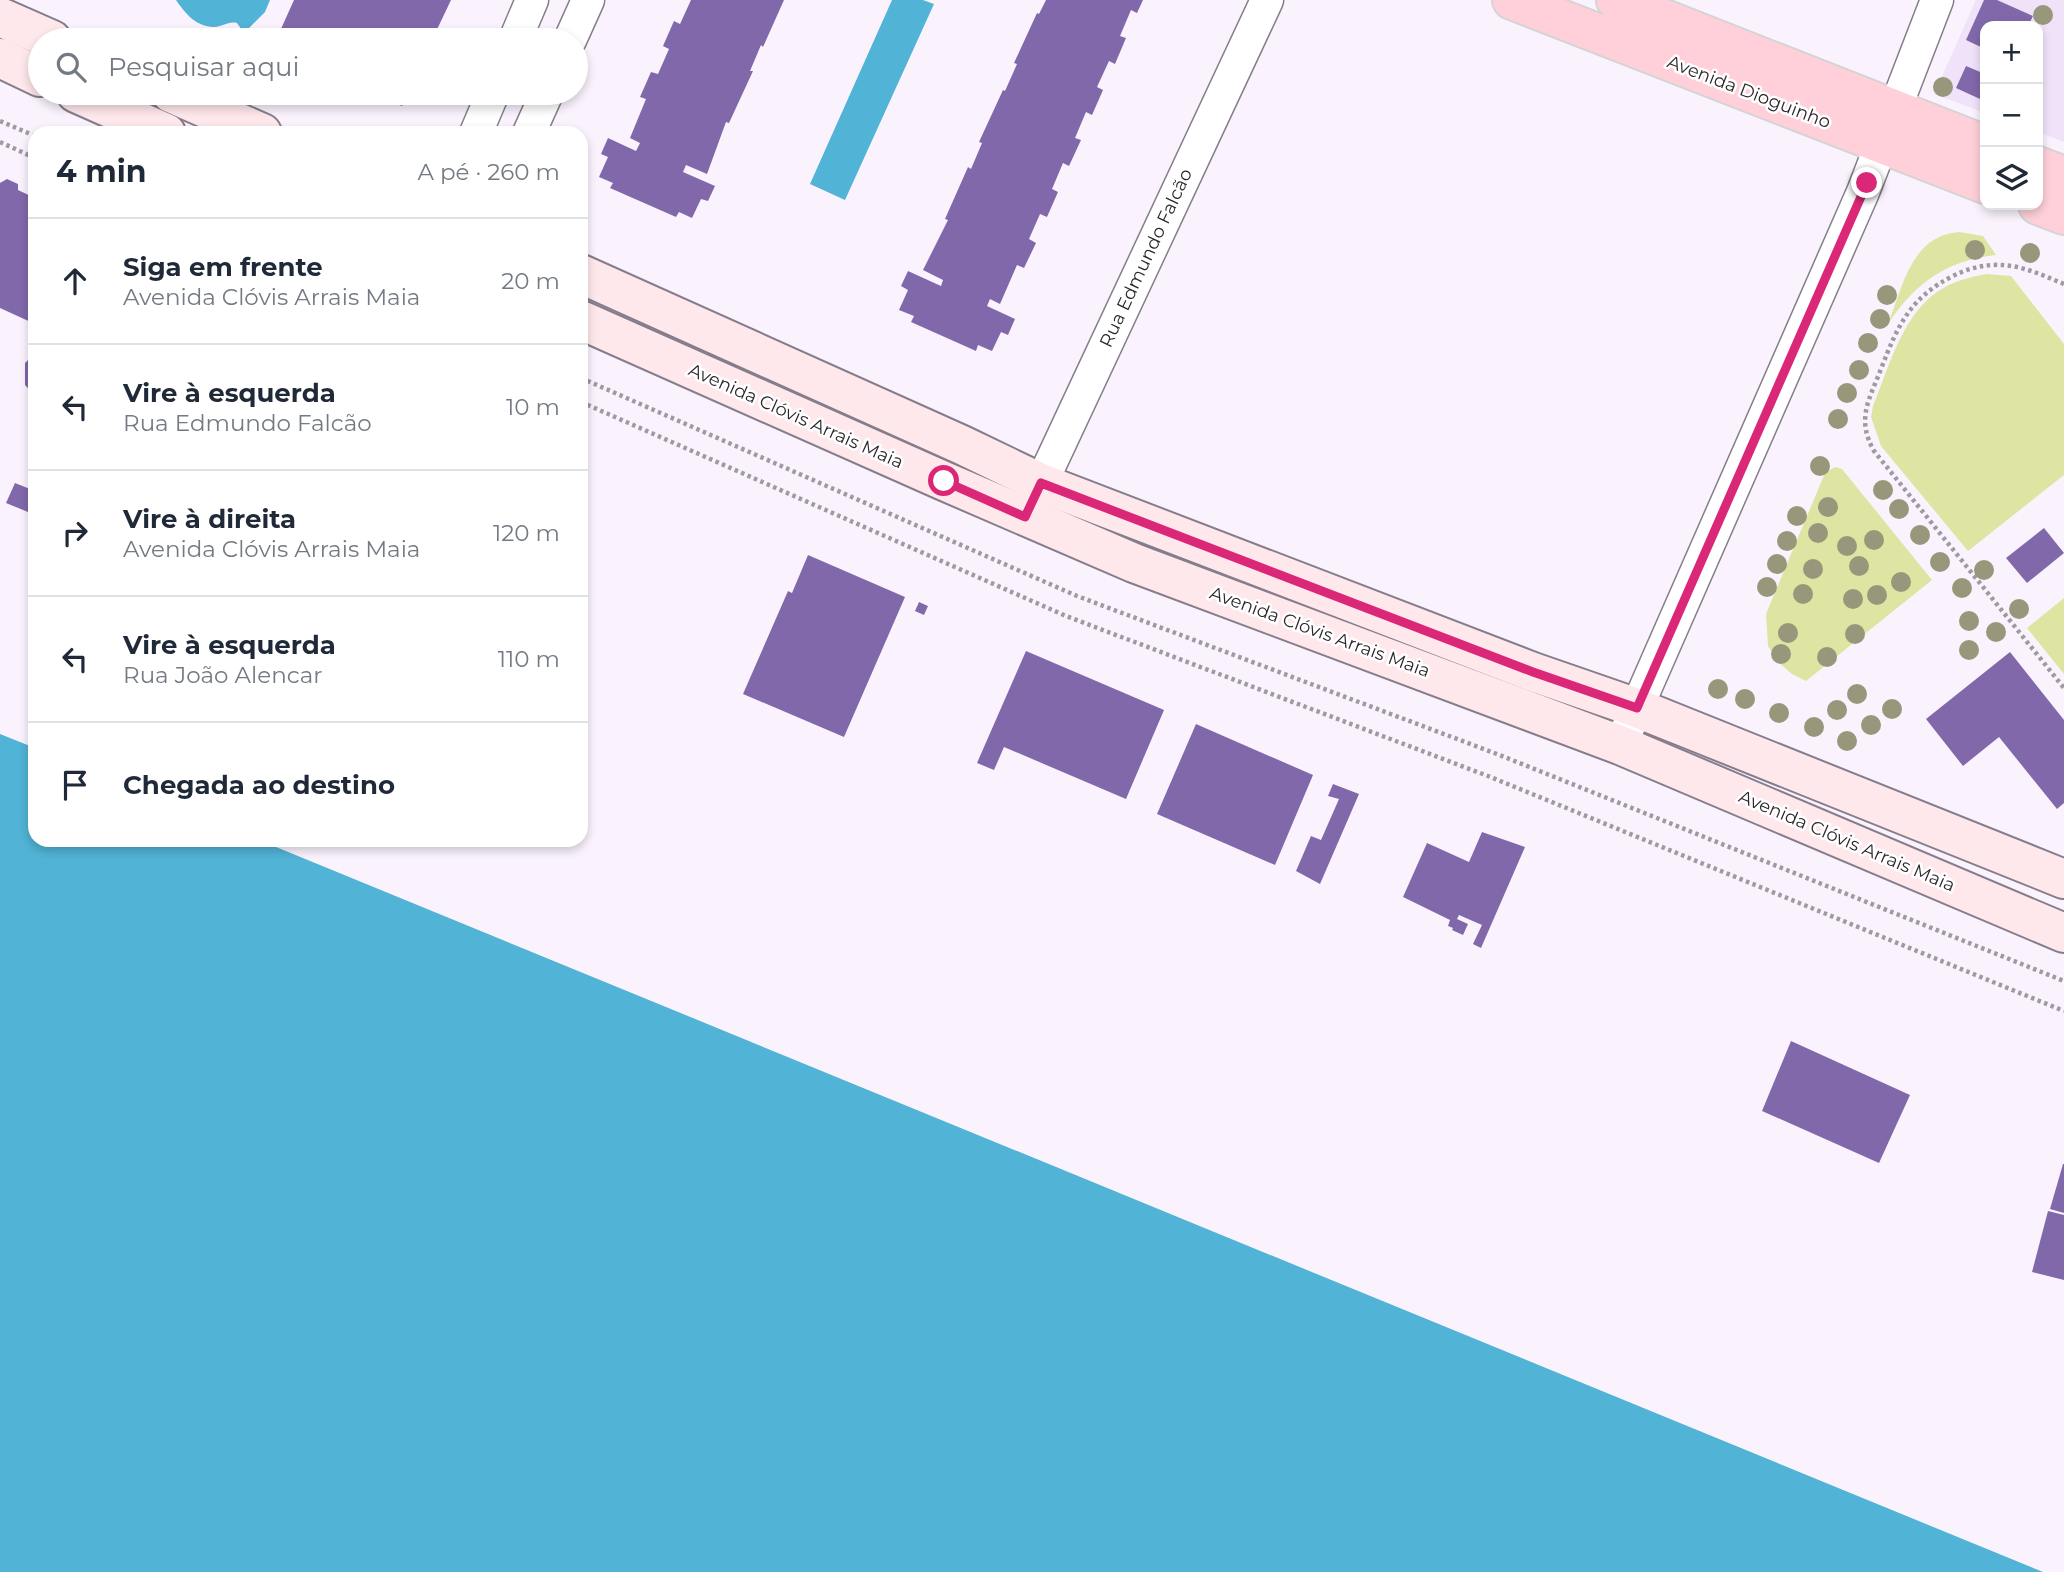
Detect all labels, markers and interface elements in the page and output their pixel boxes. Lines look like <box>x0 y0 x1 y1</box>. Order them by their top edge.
map controls <box>1980 21 2043 210</box>
button: + <box>1980 21 2043 84</box>
search box <box>28 28 588 105</box>
icon: search <box>52 48 90 86</box>
text: Pesquisar aqui <box>108 51 300 83</box>
street label: Avenida Dioguinho <box>1664 51 1834 133</box>
button: − <box>1980 84 2043 147</box>
button: layers <box>1980 147 2043 210</box>
text: 4 min <box>56 153 146 190</box>
text: A pé · 260 m <box>417 158 560 186</box>
street label: Rua Edmundo Falcão <box>1095 165 1197 351</box>
route end <box>1851 167 1882 198</box>
text: Siga em frente <box>123 251 323 283</box>
icon: ahead <box>56 262 94 300</box>
text: 20 m <box>501 267 560 295</box>
text: Avenida Clóvis Arrais Maia <box>123 283 420 311</box>
street label: Avenida Clóvis Arrais Maia <box>685 359 907 473</box>
text: Vire à esquerda <box>123 377 336 409</box>
icon: left <box>56 388 94 426</box>
text: 10 m <box>506 393 560 421</box>
text: Rua Edmundo Falcão <box>123 409 372 437</box>
route start <box>928 465 959 496</box>
text: Vire à direita <box>123 503 296 535</box>
icon: right <box>56 514 94 552</box>
text: 120 m <box>493 519 560 547</box>
text: Avenida Clóvis Arrais Maia <box>123 535 420 563</box>
street label: Avenida Clóvis Arrais Maia <box>1207 582 1433 682</box>
text: Vire à esquerda <box>123 629 336 661</box>
icon: left <box>56 640 94 678</box>
text: 110 m <box>498 645 560 673</box>
text: Rua João Alencar <box>123 661 322 689</box>
icon: arrive <box>56 766 94 804</box>
text: Chegada ao destino <box>123 769 395 801</box>
street label: Avenida Clóvis Arrais Maia <box>1736 785 1958 897</box>

